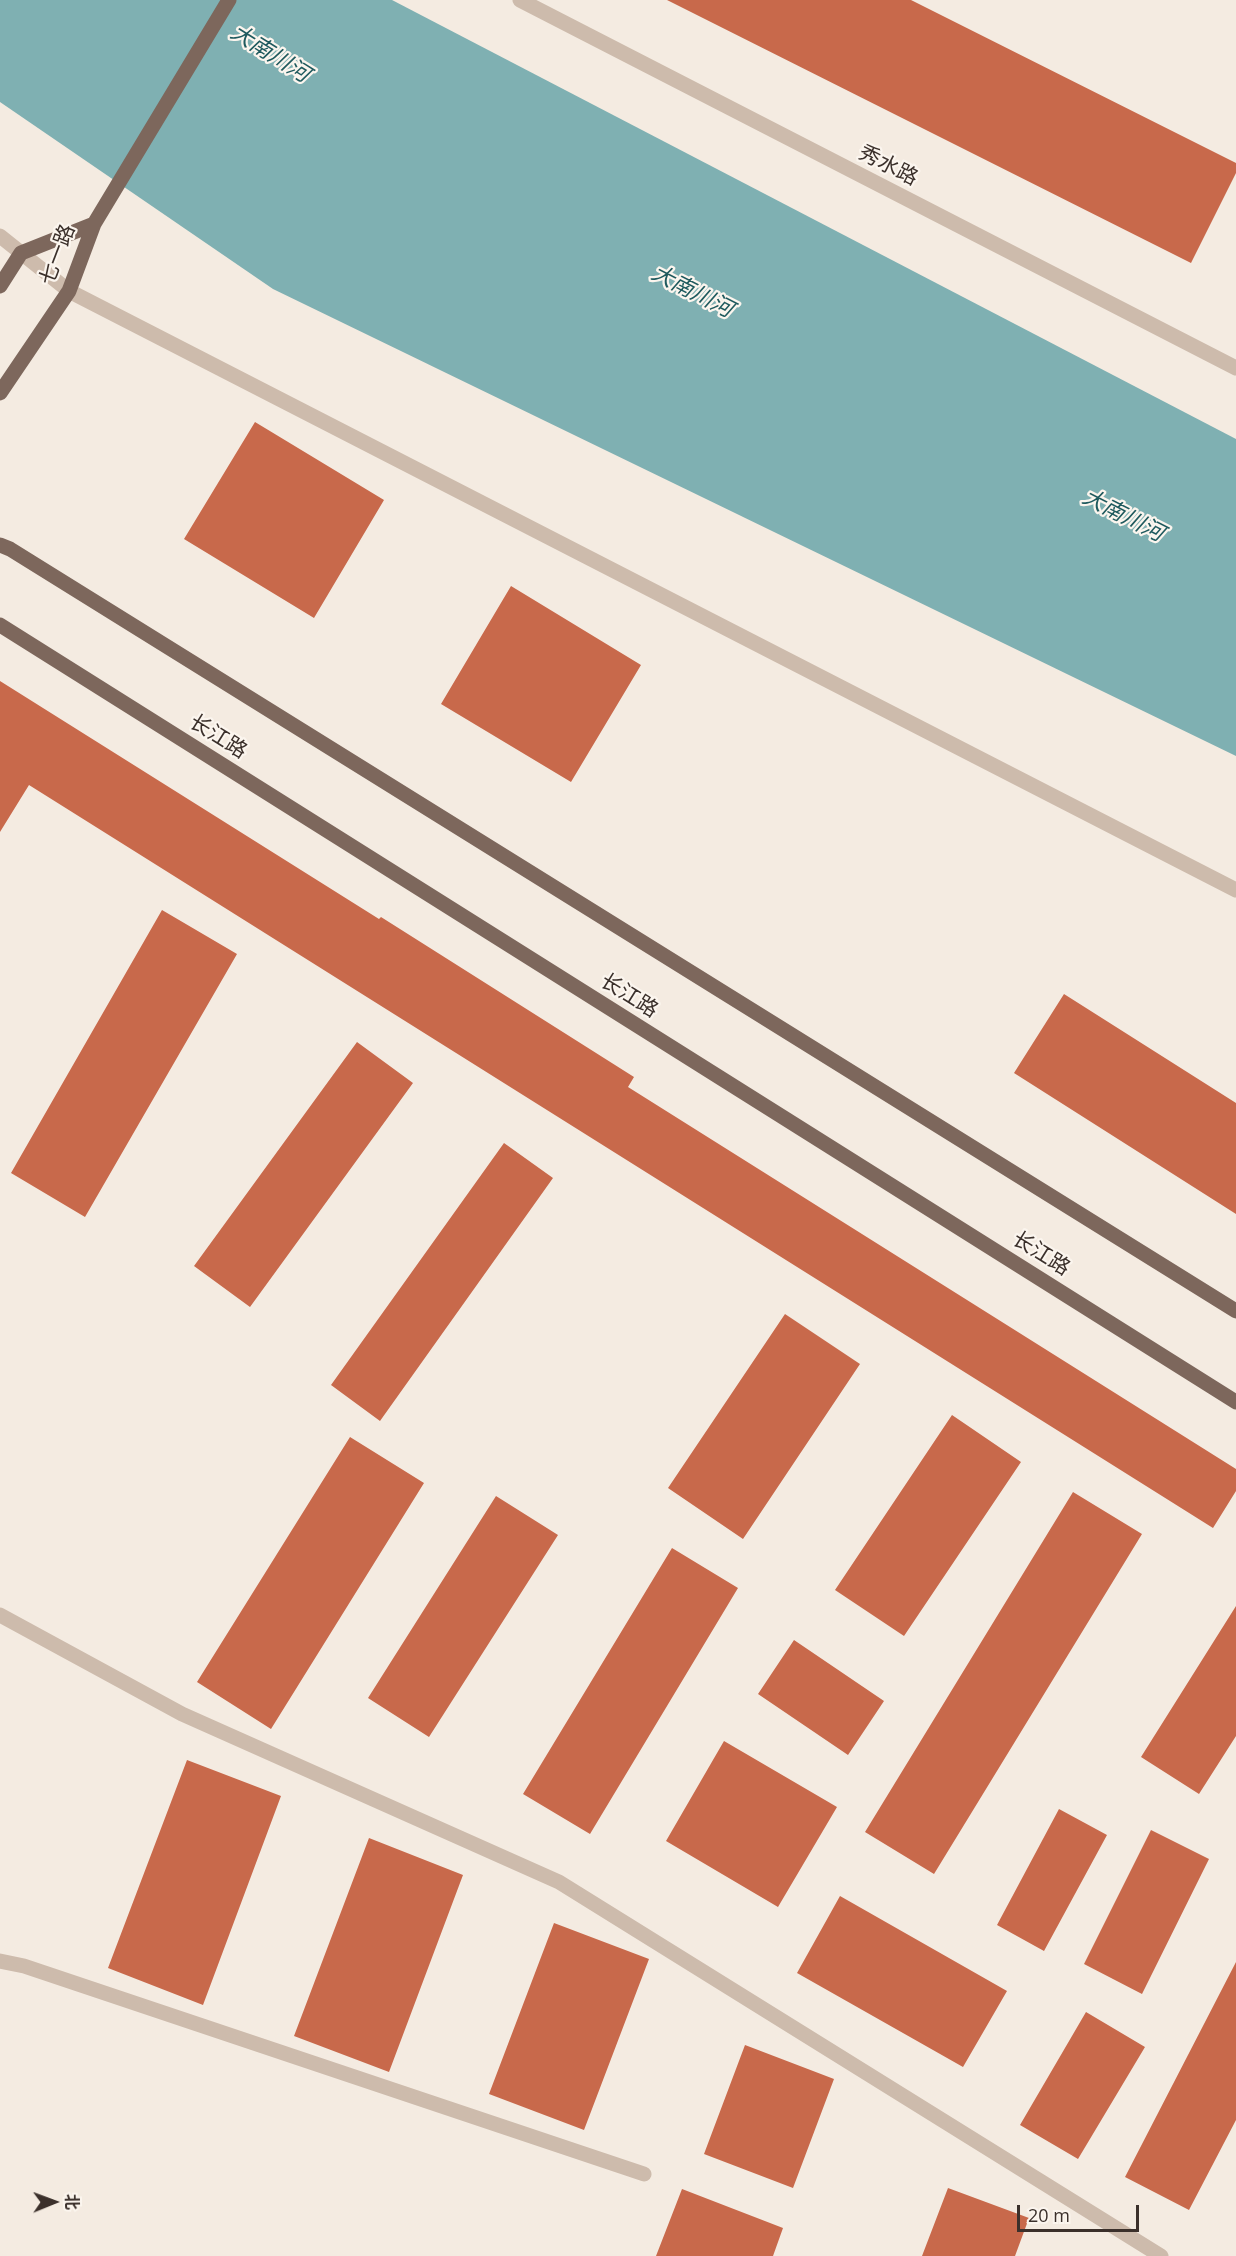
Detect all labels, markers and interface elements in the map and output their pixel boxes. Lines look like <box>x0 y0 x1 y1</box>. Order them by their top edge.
water label: 大南川河 <box>226 19 314 89</box>
street label: 秀水路 <box>854 140 922 192</box>
street label: 七一路 <box>35 221 81 289</box>
water label: 大南川河 <box>647 260 737 324</box>
water label: 大南川河 <box>1078 484 1168 548</box>
street label: 长江路 <box>185 710 251 764</box>
street label: 长江路 <box>596 969 662 1023</box>
street label: 长江路 <box>1008 1227 1074 1281</box>
north arrow <box>24 2172 84 2232</box>
text: 北 <box>61 2193 83 2210</box>
scale bar <box>1020 2193 1142 2231</box>
text: 20 m <box>1028 2203 1070 2227</box>

